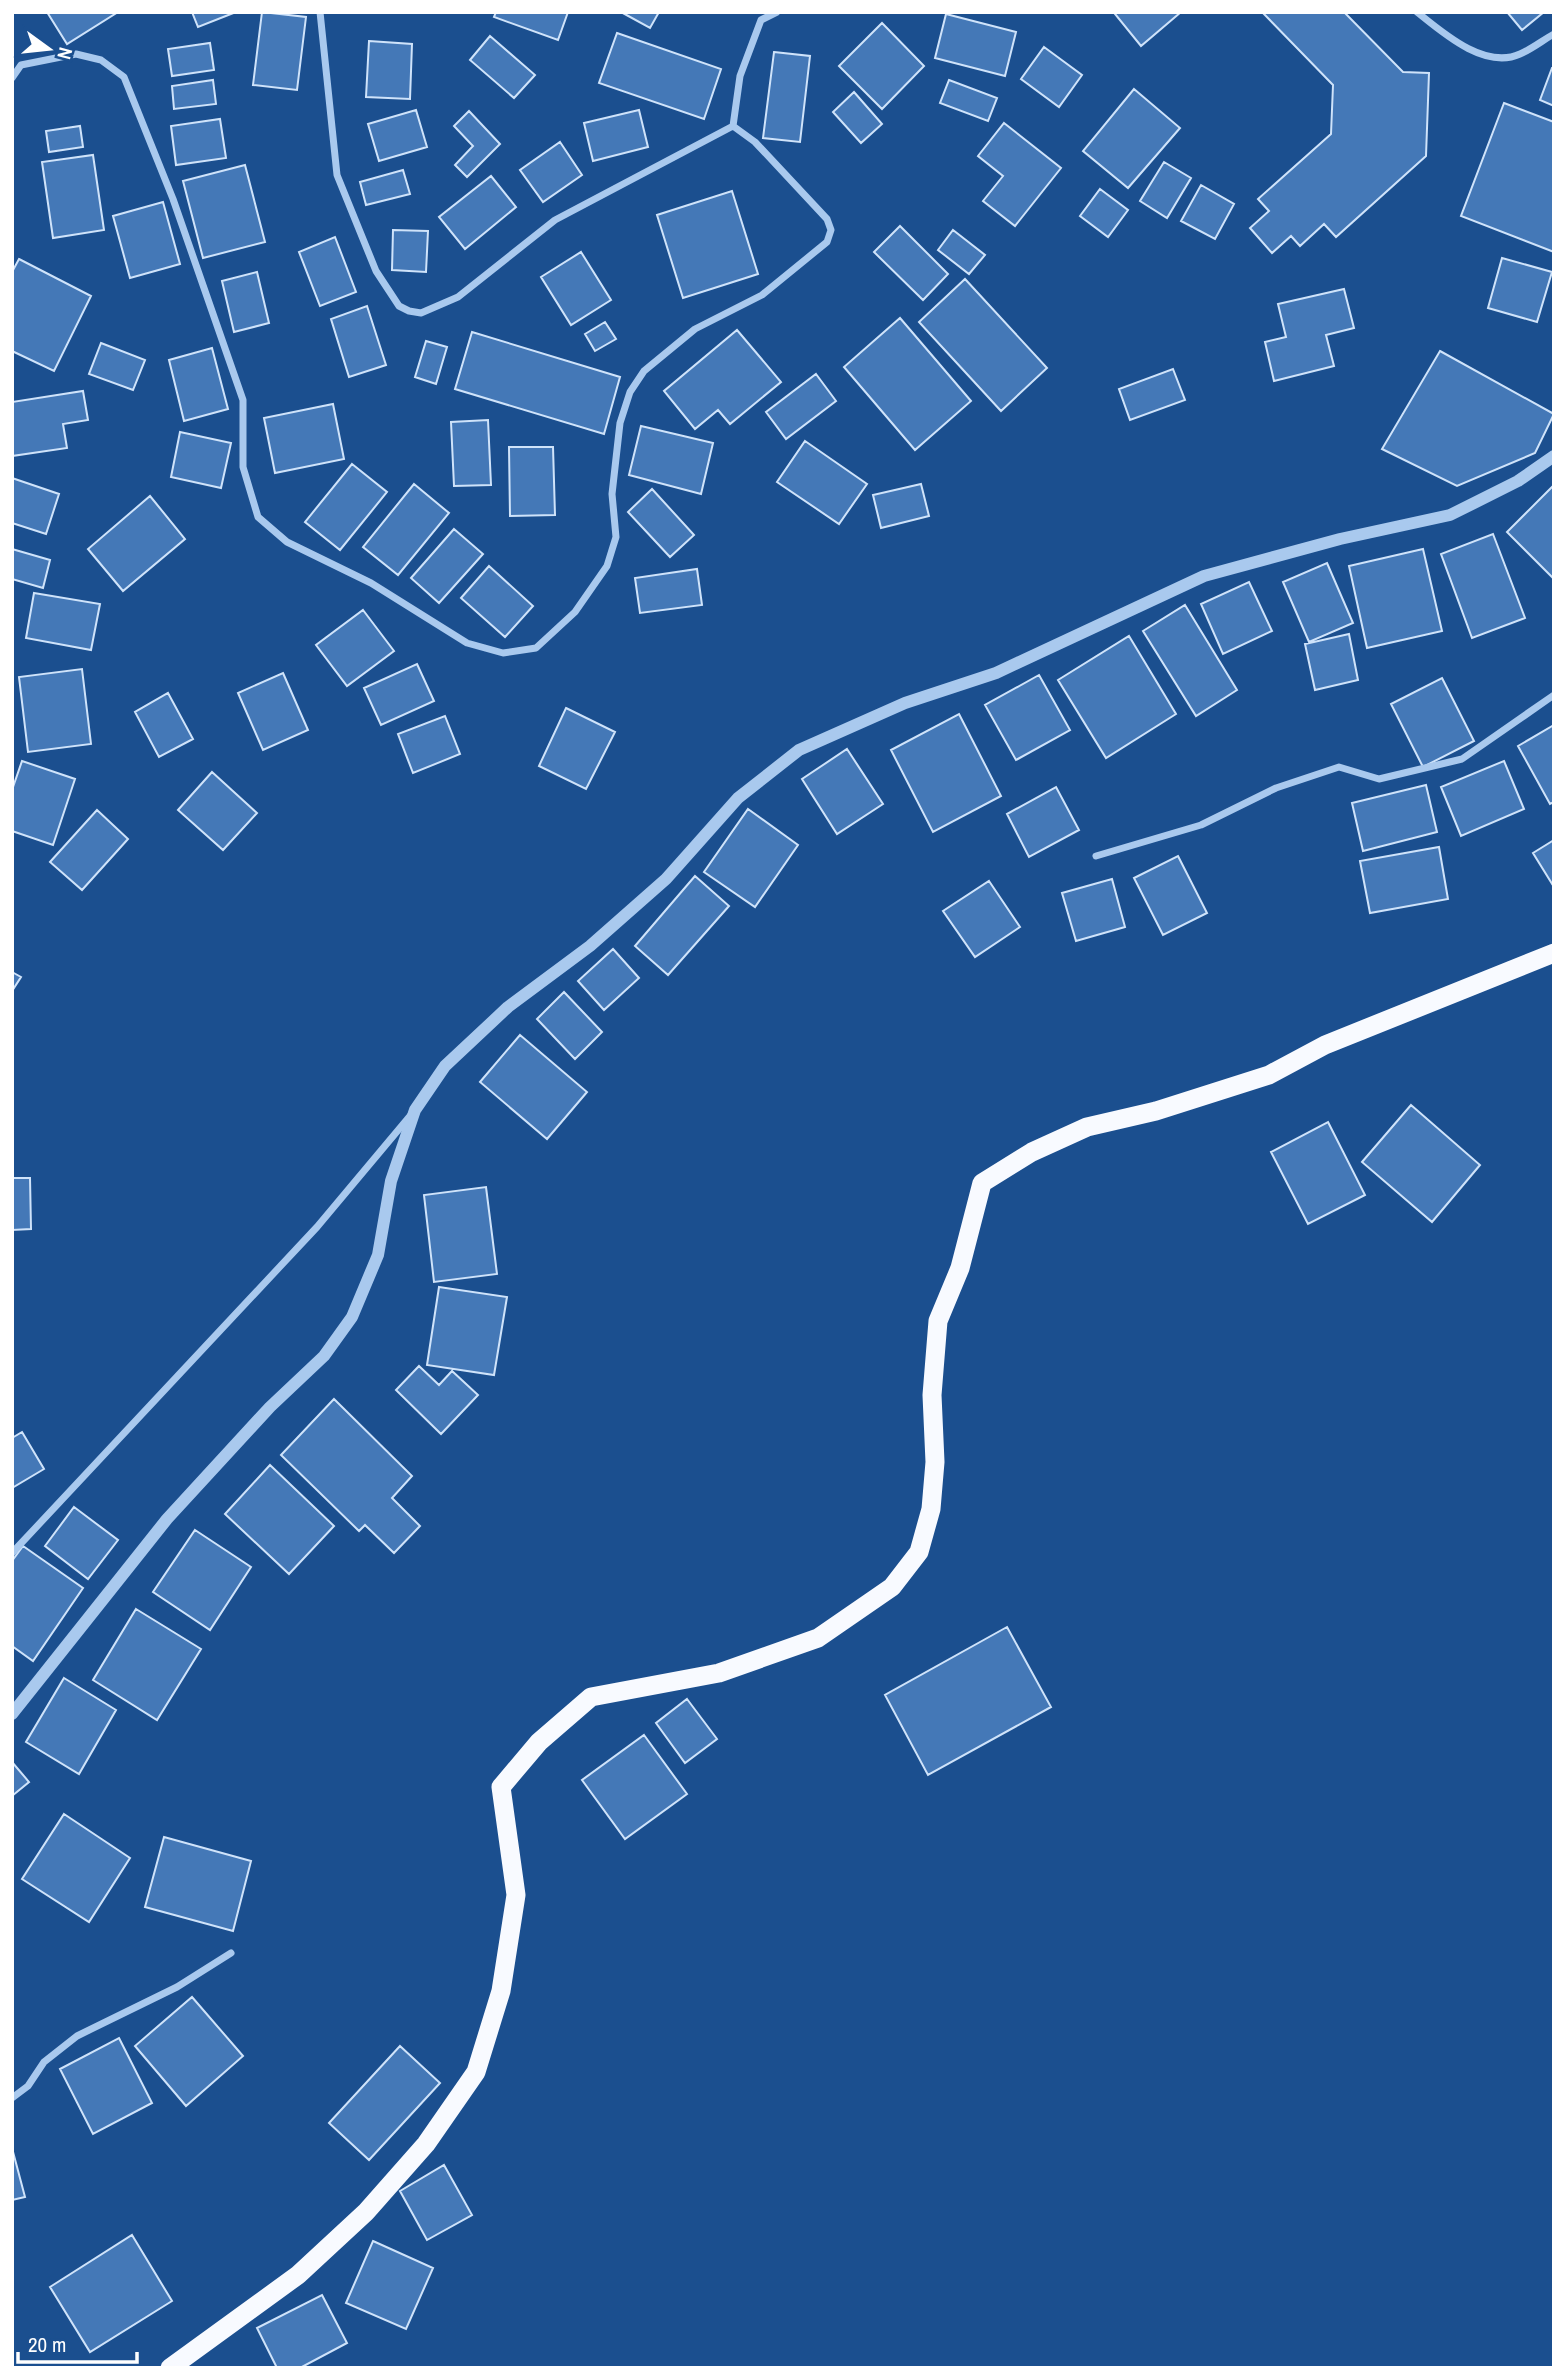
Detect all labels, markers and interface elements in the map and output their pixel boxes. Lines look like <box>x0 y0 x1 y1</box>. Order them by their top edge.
north arrow <box>14 14 84 84</box>
text: N <box>51 45 79 62</box>
scale bar <box>18 2320 136 2364</box>
text: 20 m <box>28 2330 66 2359</box>

